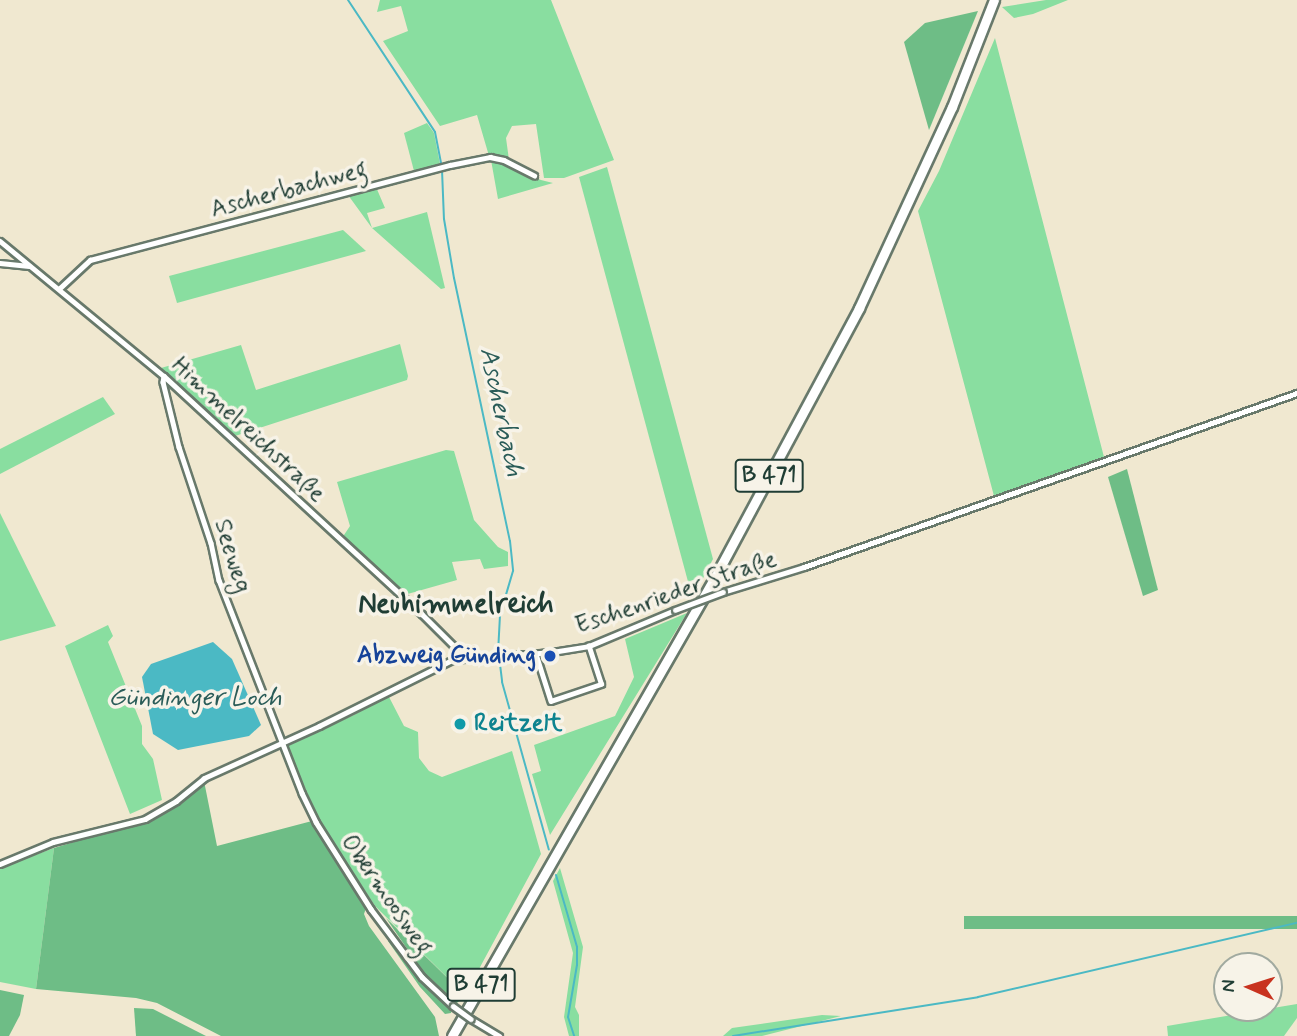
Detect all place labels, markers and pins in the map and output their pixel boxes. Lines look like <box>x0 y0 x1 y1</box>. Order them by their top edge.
place label: Abzweig Günding <box>357 642 536 670</box>
marker: Abzweig Günding <box>542 648 558 664</box>
place label: Reitzelt <box>474 710 562 738</box>
marker: Reitzelt <box>452 716 468 732</box>

